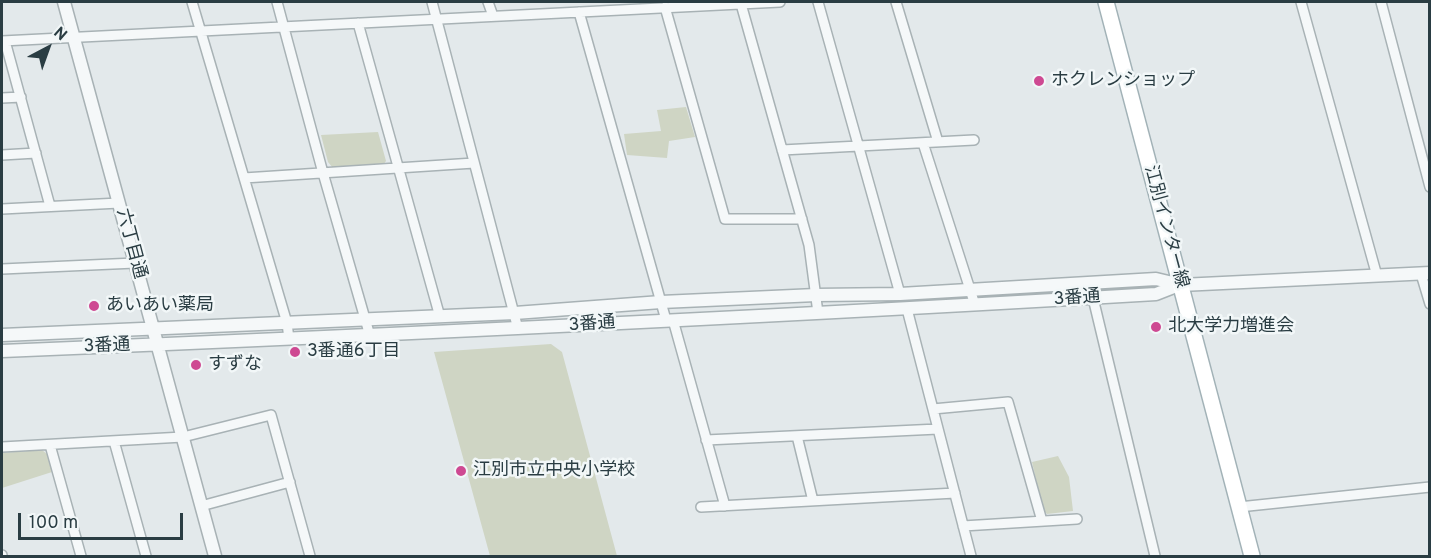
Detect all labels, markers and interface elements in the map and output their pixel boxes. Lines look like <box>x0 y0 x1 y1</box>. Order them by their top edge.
north arrow <box>18 18 78 78</box>
text: N <box>49 23 71 46</box>
place label: ホクレンショップ <box>1051 70 1195 92</box>
marker: ホクレンショップ <box>1032 74 1046 88</box>
street label: 江別インター線 <box>1138 163 1192 291</box>
street label: 六丁目通 <box>110 206 150 282</box>
street label: 3番通 <box>1053 287 1101 311</box>
place label: あいあい薬局 <box>106 295 214 317</box>
marker: あいあい薬局 <box>87 299 101 313</box>
street label: 3番通 <box>568 313 616 337</box>
place label: 北大学力増進会 <box>1168 316 1294 338</box>
marker: 北大学力増進会 <box>1149 320 1163 334</box>
street label: 3番通 <box>83 335 131 359</box>
place label: 3番通6丁目 <box>307 341 401 363</box>
marker: 3番通6丁目 <box>288 345 302 359</box>
place label: すずな <box>208 354 262 376</box>
marker: すずな <box>189 358 203 372</box>
place label: 江別市立中央小学校 <box>473 460 635 482</box>
marker: 江別市立中央小学校 <box>454 464 468 478</box>
scale bar <box>21 501 186 539</box>
text: 100 m <box>29 512 78 535</box>

